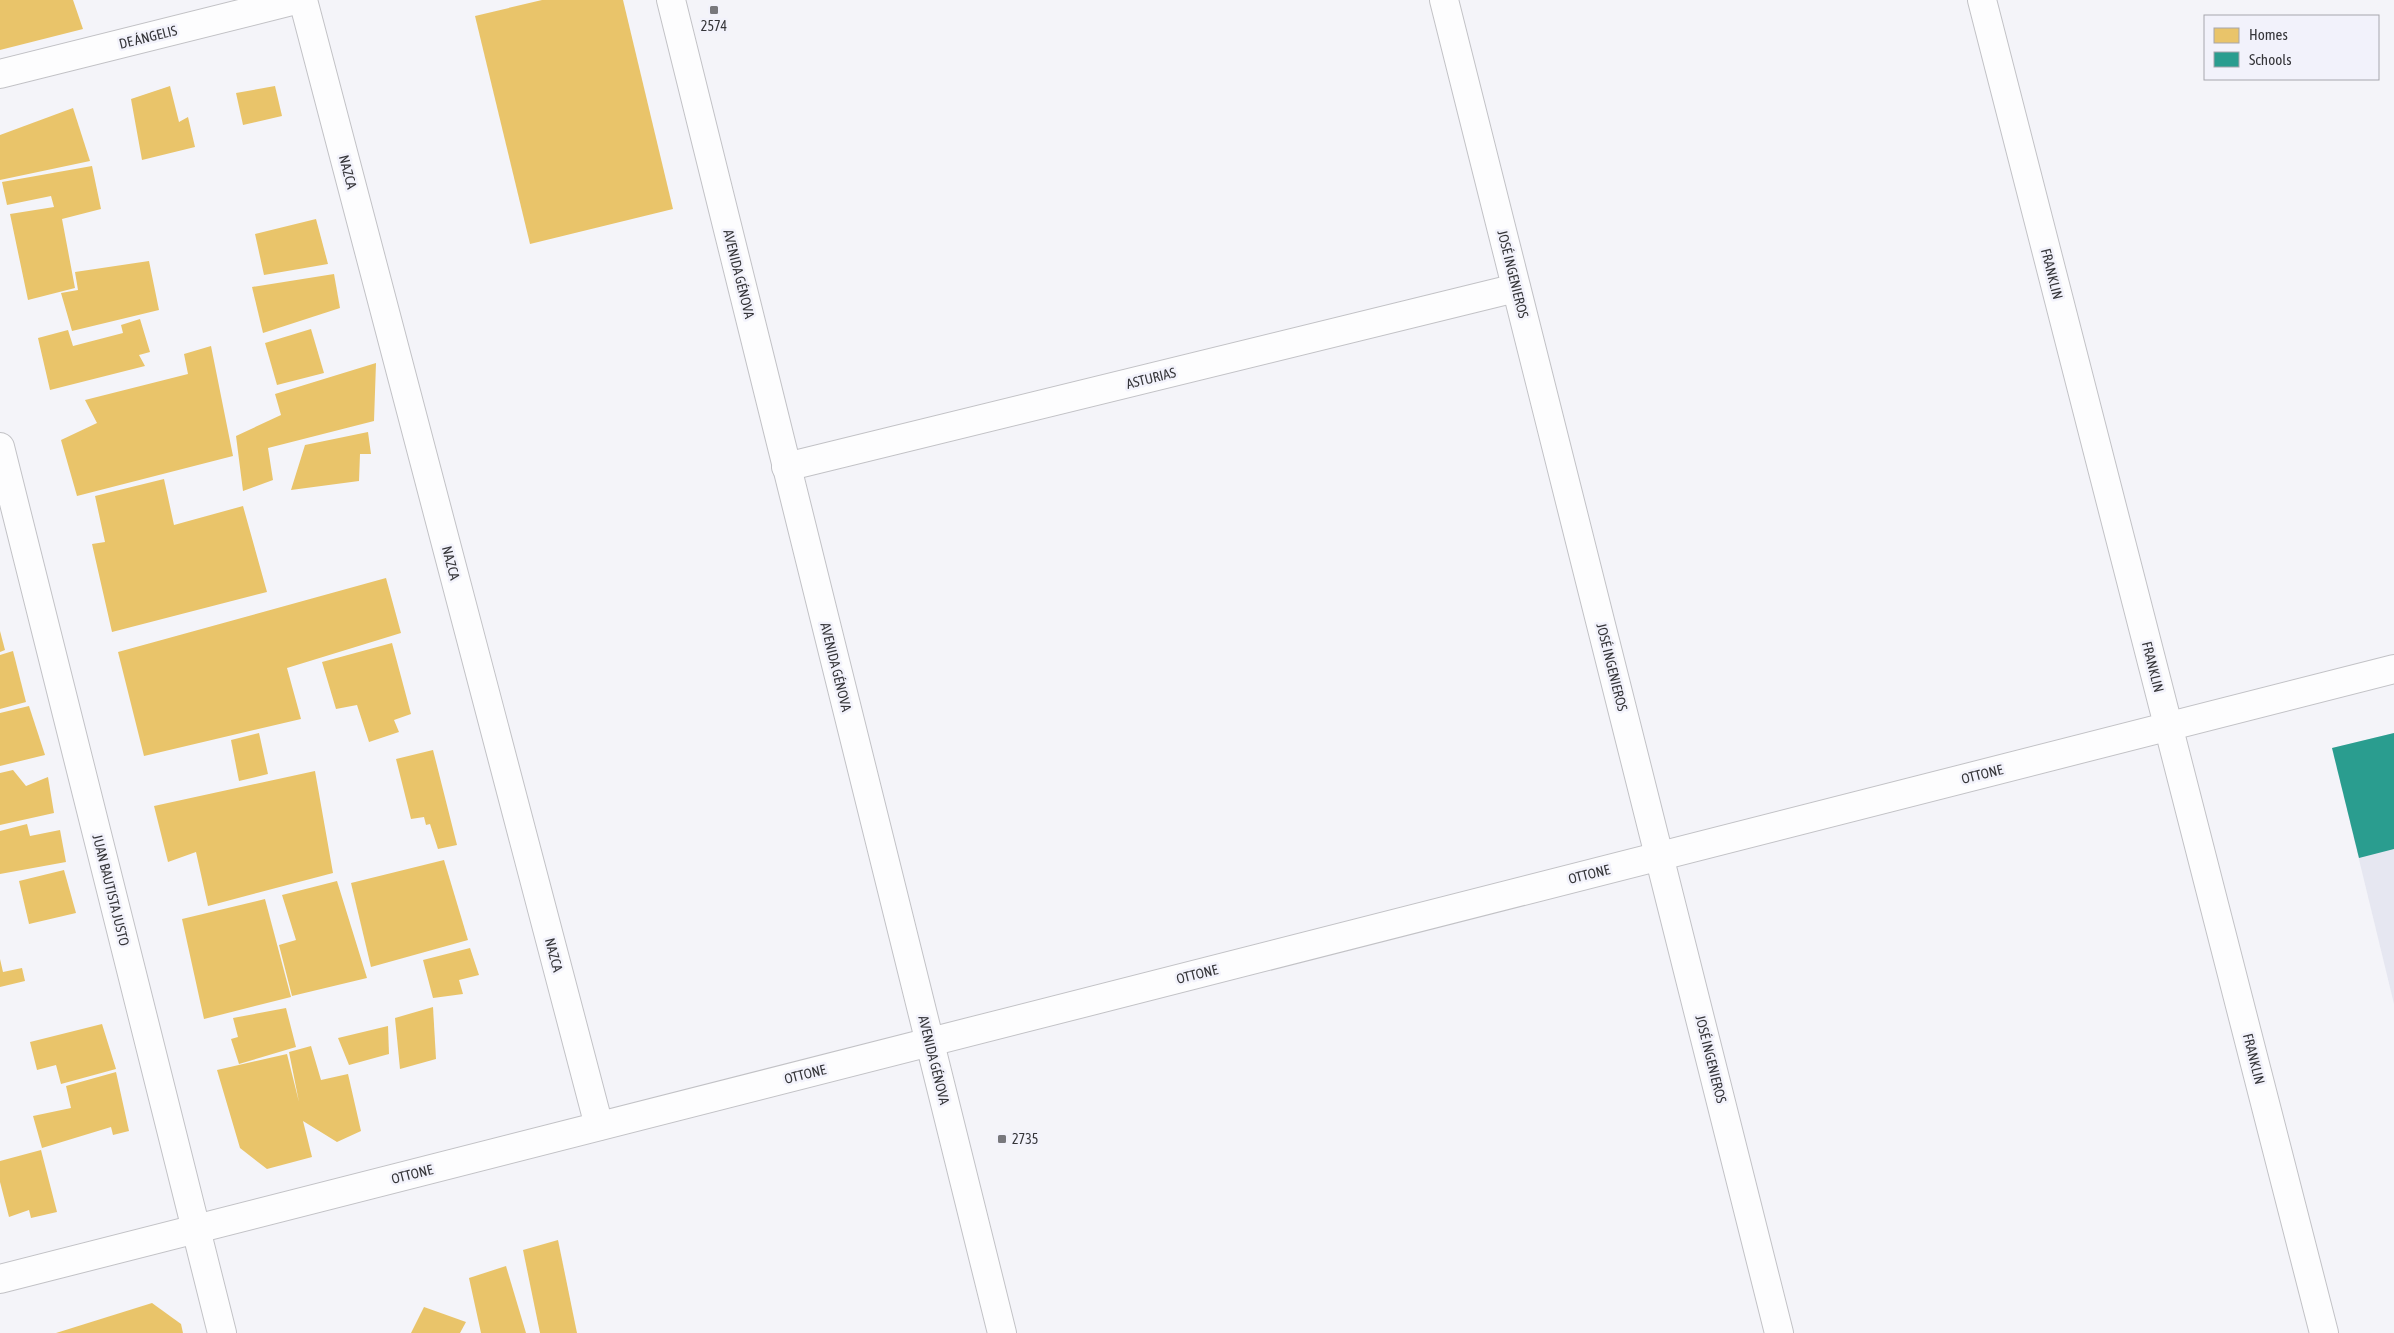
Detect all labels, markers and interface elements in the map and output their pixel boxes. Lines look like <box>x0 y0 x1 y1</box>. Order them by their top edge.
marker: 2574 <box>708 4 720 16</box>
legend <box>2204 15 2379 80</box>
place label: 2574 <box>701 18 728 34</box>
street label: DE ÁNGELIS <box>117 22 179 52</box>
text: Homes <box>2249 26 2288 43</box>
text: Schools <box>2249 51 2292 68</box>
street label: NAZCA <box>336 153 360 191</box>
street label: AVENIDA GÉNOVA <box>720 228 758 320</box>
street label: JOSÉ INGENIEROS <box>1494 228 1532 320</box>
street label: FRANKLIN <box>2038 247 2066 301</box>
street label: ASTURIAS <box>1125 364 1178 392</box>
street label: NAZCA <box>439 544 463 582</box>
street label: AVENIDA GÉNOVA <box>817 621 855 713</box>
street label: JOSÉ INGENIEROS <box>1593 621 1631 713</box>
street label: FRANKLIN <box>2139 640 2167 694</box>
street label: OTTONE <box>1960 761 2004 787</box>
street label: JUAN BAUTISTA JUSTO <box>89 833 133 947</box>
street label: OTTONE <box>1567 861 1611 887</box>
street label: NAZCA <box>542 936 566 974</box>
street label: OTTONE <box>1175 961 1219 987</box>
street label: JOSÉ INGENIEROS <box>1692 1013 1730 1105</box>
street label: AVENIDA GÉNOVA <box>915 1014 953 1106</box>
street label: FRANKLIN <box>2240 1032 2268 1086</box>
street label: OTTONE <box>783 1061 827 1087</box>
place label: 2735 <box>1012 1131 1038 1147</box>
marker: 2735 <box>996 1133 1008 1145</box>
street label: OTTONE <box>390 1161 434 1187</box>

